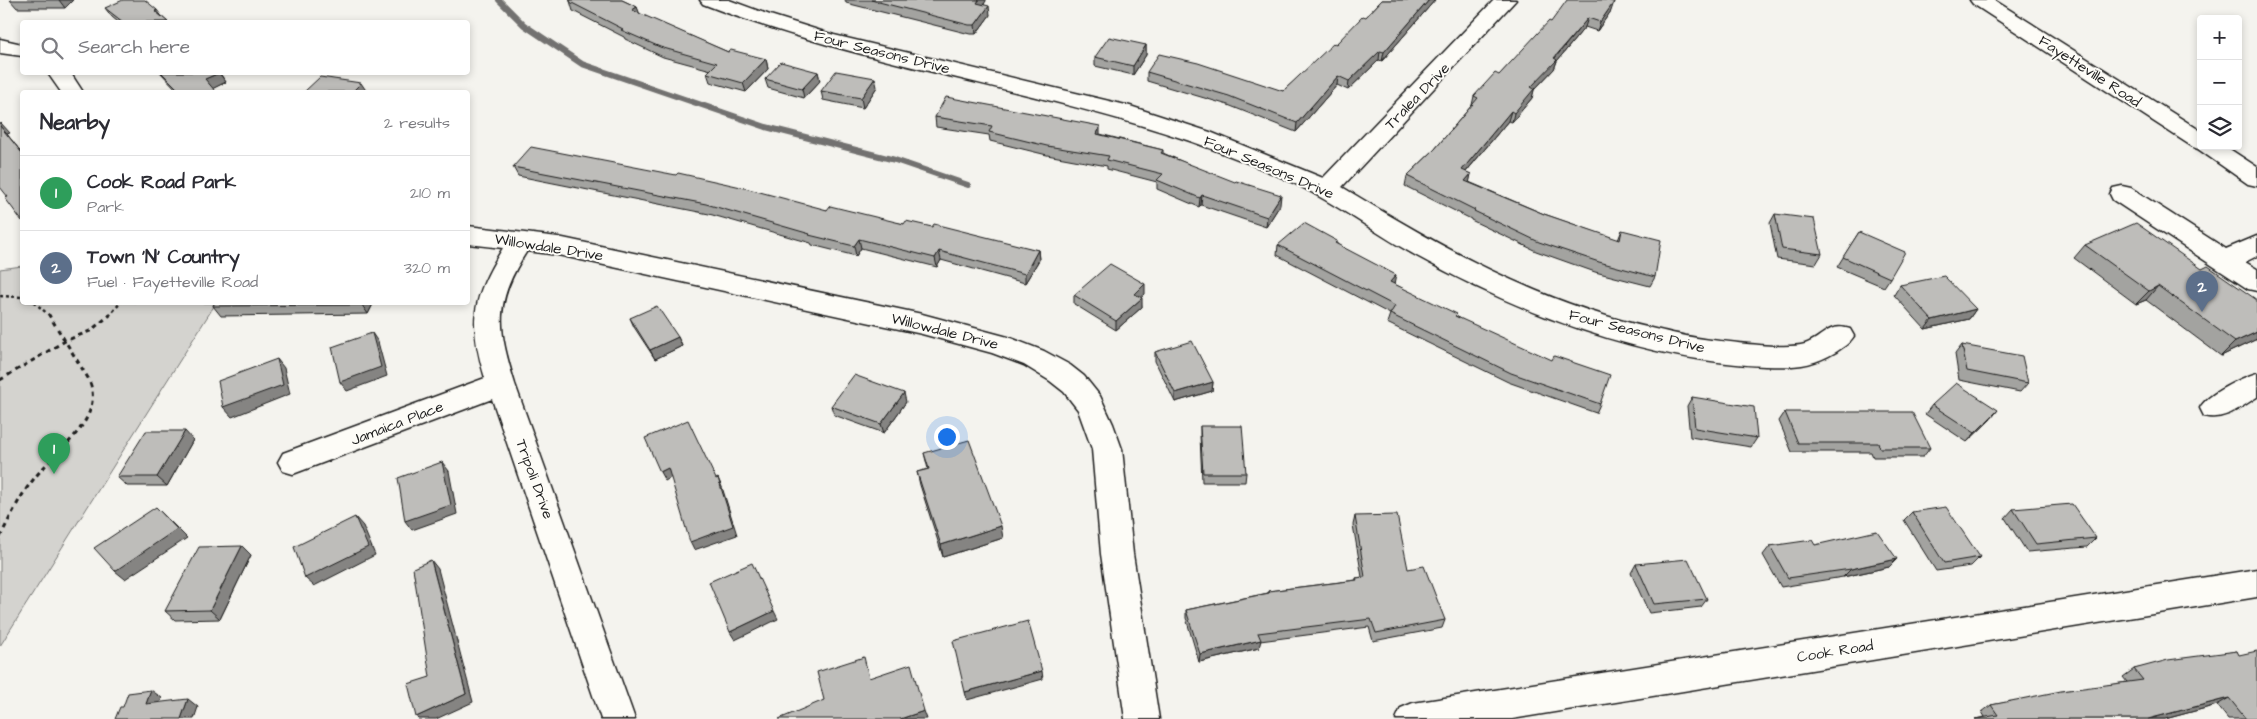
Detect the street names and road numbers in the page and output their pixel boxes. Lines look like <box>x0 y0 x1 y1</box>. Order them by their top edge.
street label: Four Seasons Drive <box>812 25 952 80</box>
street label: Fayetteville Road <box>2034 30 2145 113</box>
street label: Tralea Drive <box>1380 58 1455 134</box>
street label: Four Seasons Drive <box>1201 131 1337 204</box>
street label: Willowdale Drive <box>493 229 605 266</box>
street label: Four Seasons Drive <box>1567 304 1707 359</box>
street label: Willowdale Drive <box>889 308 1001 355</box>
street label: Jamaica Place <box>348 396 446 451</box>
street label: Tripoli Drive <box>510 436 559 522</box>
street label: Cook Road <box>1795 635 1875 668</box>

